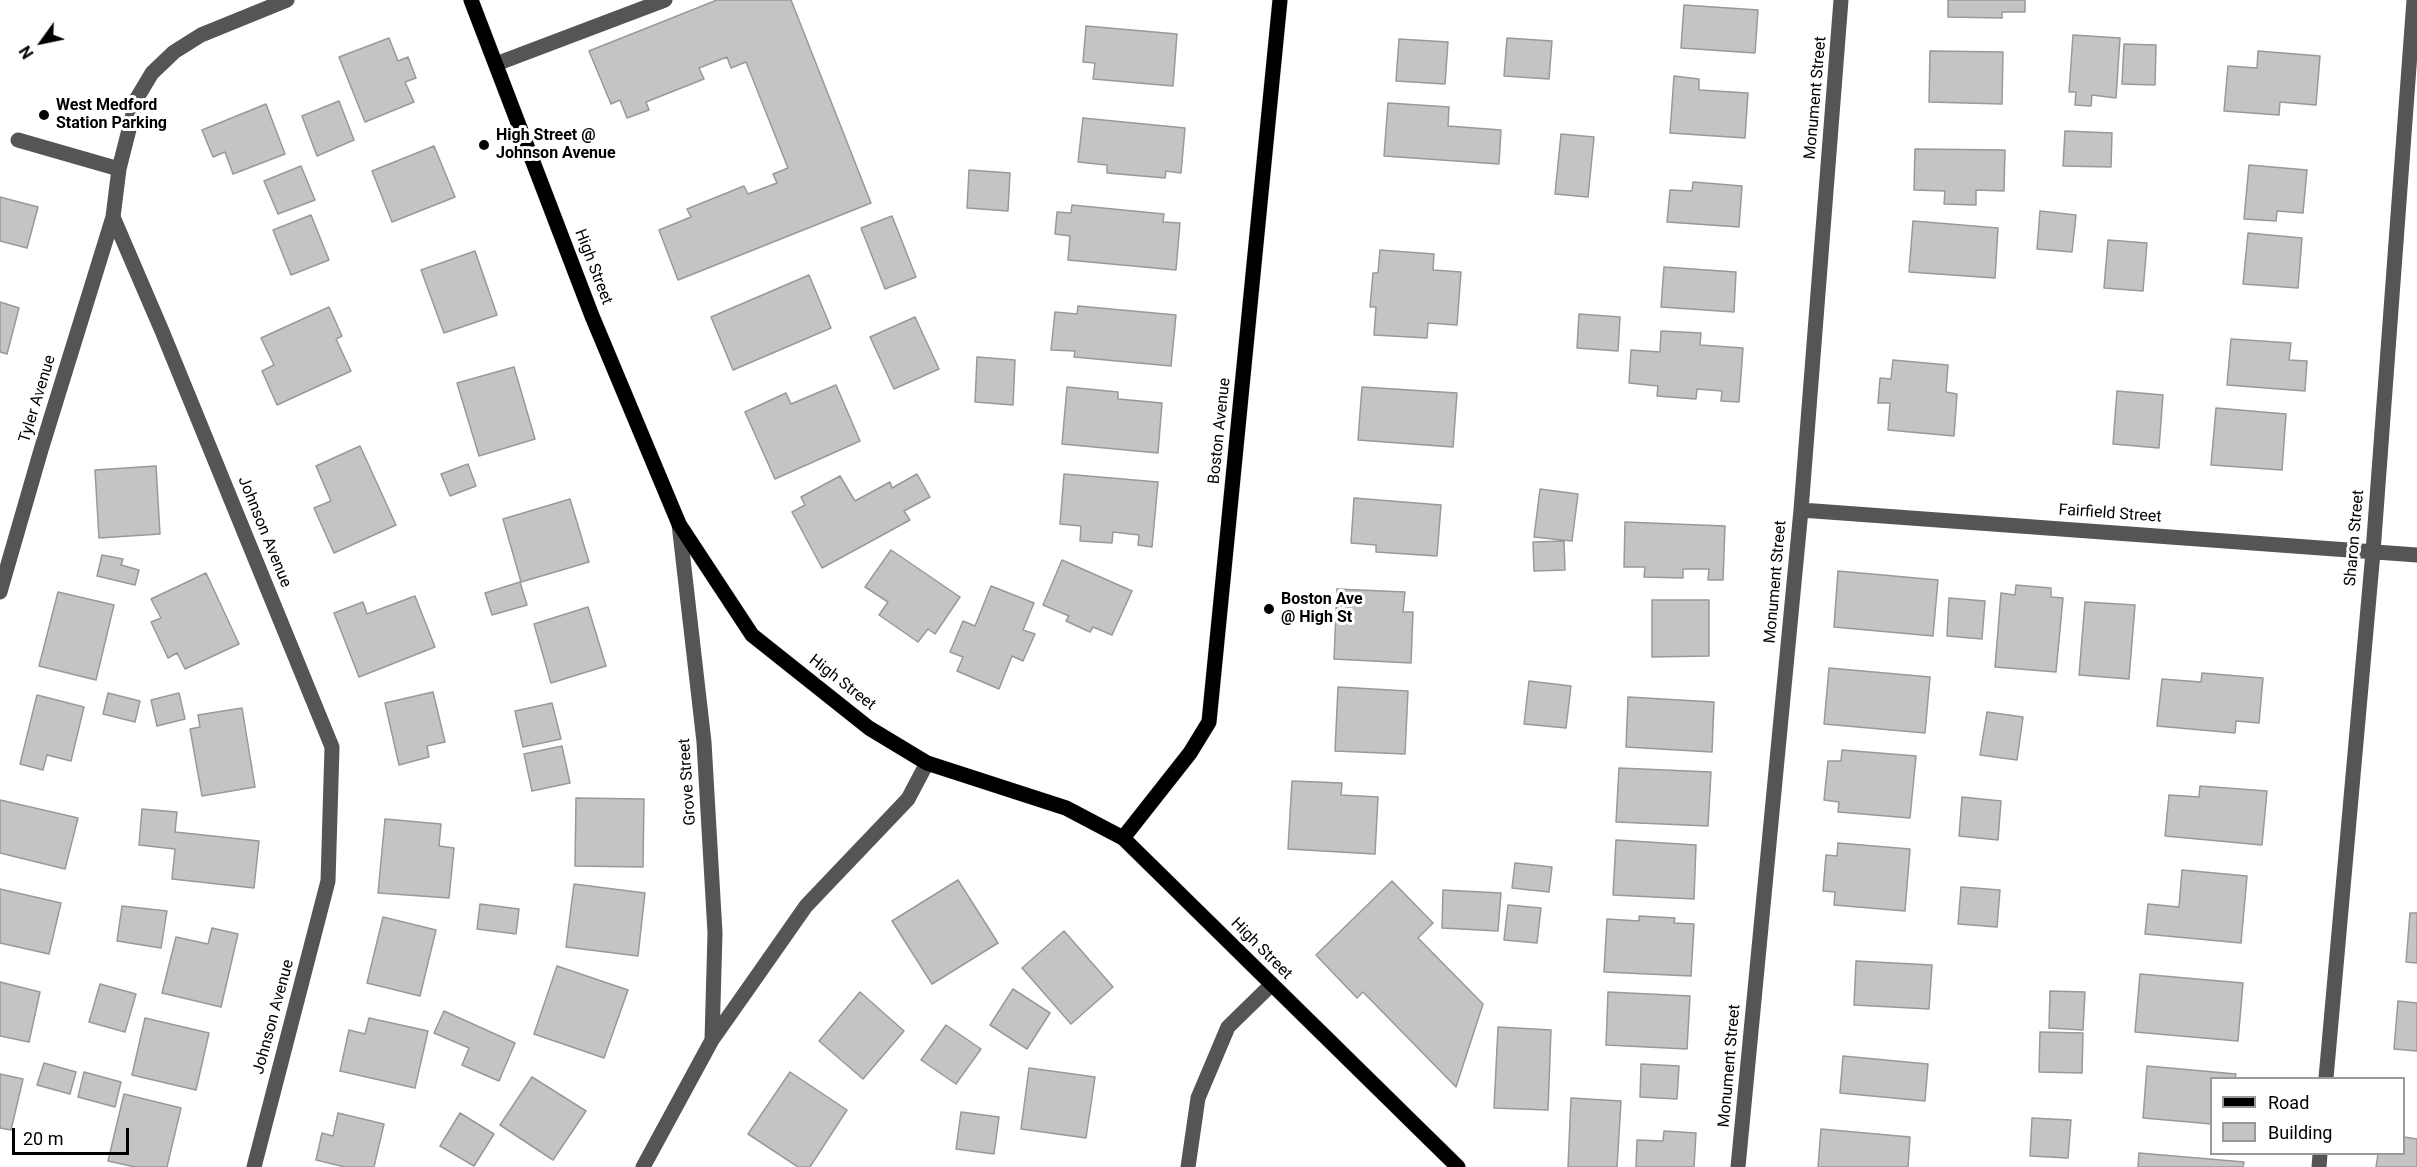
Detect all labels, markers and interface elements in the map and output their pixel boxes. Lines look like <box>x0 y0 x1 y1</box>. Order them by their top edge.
north arrow <box>12 12 72 72</box>
street label: Monument Street <box>1801 36 1831 160</box>
text: N <box>15 42 38 62</box>
place label: West Medford Station Parking <box>56 96 167 134</box>
marker: West Medford Station Parking <box>37 108 51 122</box>
place label: High Street @ Johnson Avenue <box>496 126 616 164</box>
marker: High Street @ Johnson Avenue <box>477 138 491 152</box>
street label: High Street <box>570 227 616 307</box>
street label: Tyler Avenue <box>16 353 60 445</box>
street label: Boston Avenue <box>1205 377 1235 485</box>
street label: Johnson Avenue <box>233 474 295 590</box>
street label: Sharon Street <box>2341 489 2369 587</box>
street label: Fairfield Street <box>2058 501 2162 527</box>
street label: Monument Street <box>1761 520 1791 644</box>
place label: Boston Ave @ High St <box>1281 590 1363 628</box>
marker: Boston Ave @ High St <box>1262 602 1276 616</box>
street label: High Street <box>805 651 879 715</box>
street label: Grove Street <box>675 738 701 826</box>
street label: High Street <box>1226 914 1296 984</box>
street label: Johnson Avenue <box>249 957 299 1077</box>
street label: Monument Street <box>1715 1004 1745 1128</box>
legend <box>2210 1077 2405 1155</box>
text: Road <box>2268 1092 2309 1113</box>
scale bar <box>15 1116 132 1154</box>
text: Building <box>2268 1122 2332 1143</box>
text: 20 m <box>23 1128 63 1149</box>

